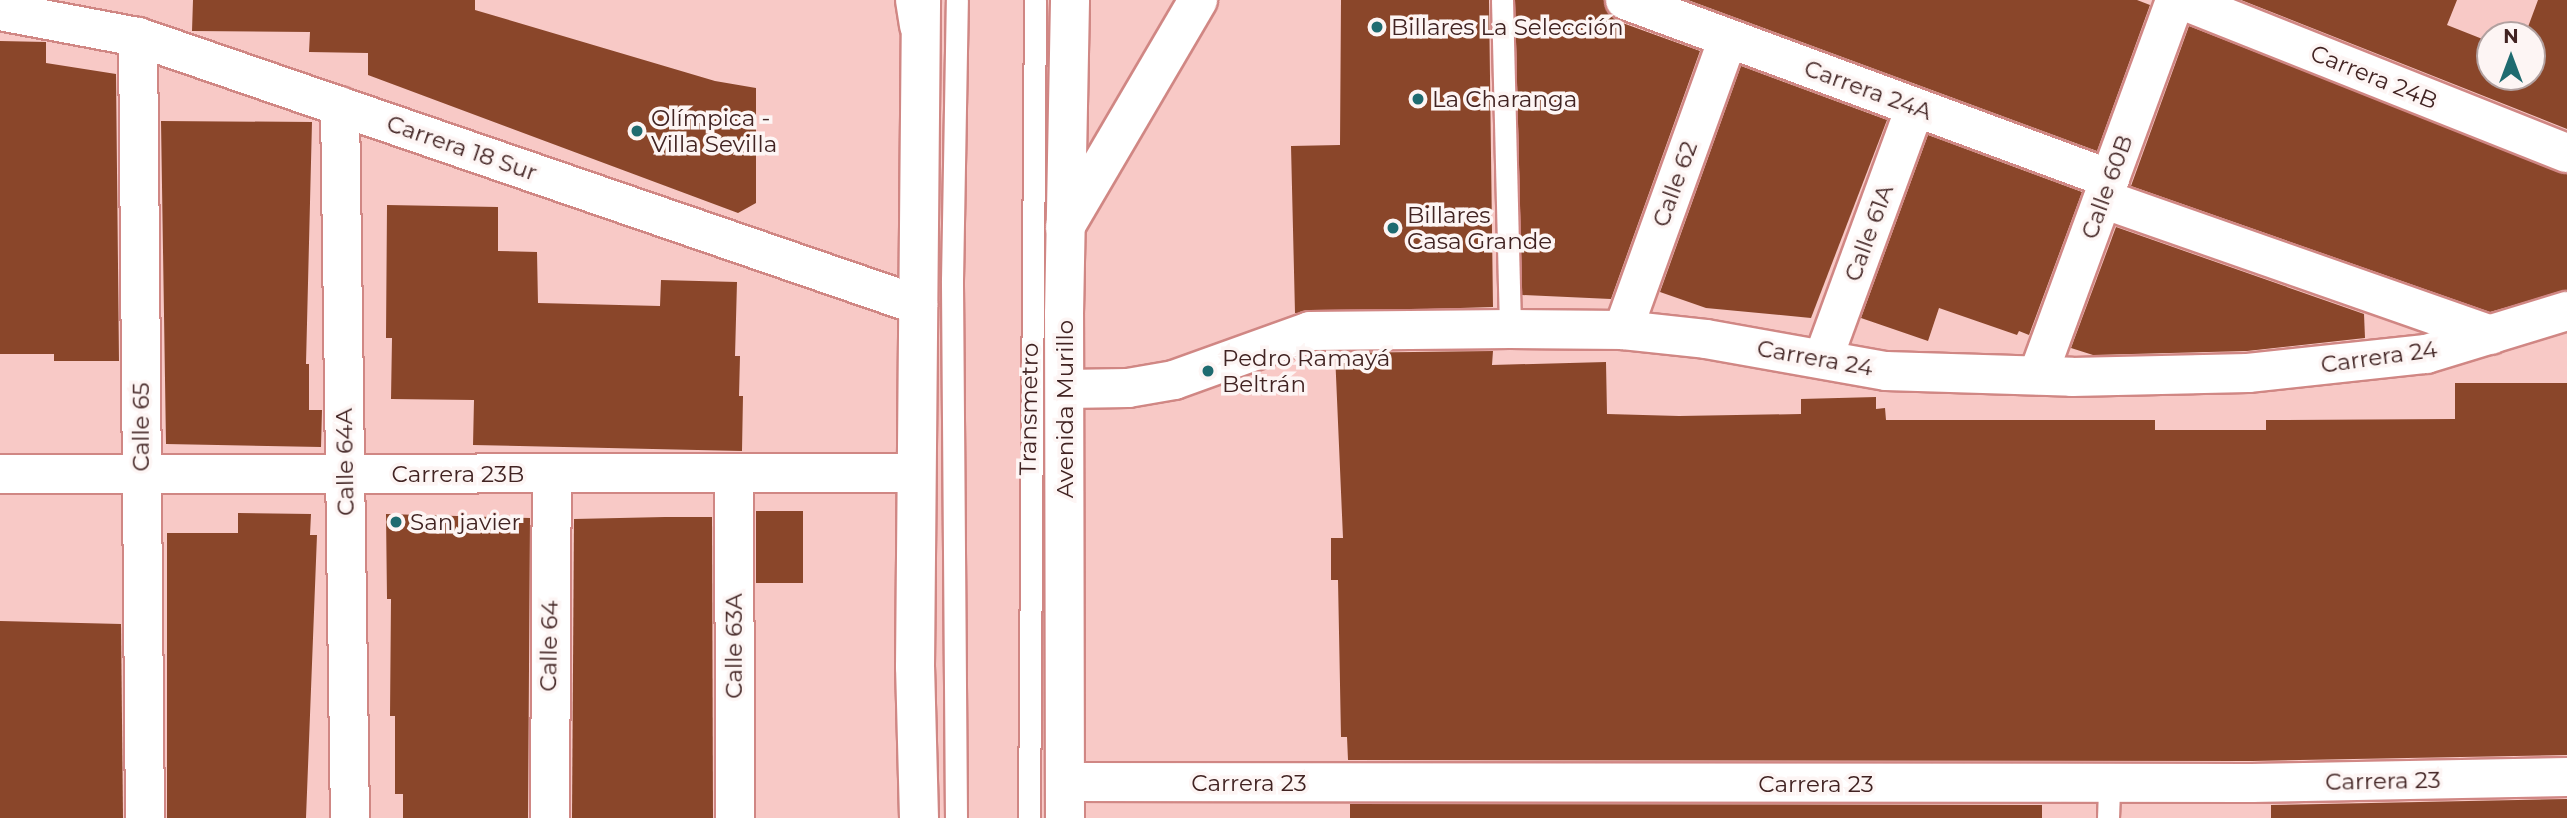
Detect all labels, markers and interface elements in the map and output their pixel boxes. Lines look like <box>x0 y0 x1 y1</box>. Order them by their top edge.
place label: Billares La Selección <box>1391 13 1623 41</box>
marker: Billares La Selección <box>1369 19 1385 35</box>
north arrow <box>2476 21 2546 91</box>
text: N <box>2503 25 2519 48</box>
street label: Carrera 24B <box>2306 39 2442 115</box>
street label: Carrera 24A <box>1800 54 1936 126</box>
place label: La Charanga <box>1432 85 1577 113</box>
marker: La Charanga <box>1410 91 1426 107</box>
place label: Olímpica - Villa Sevilla <box>651 104 777 158</box>
street label: Carrera 18 Sur <box>383 109 541 187</box>
marker: Olímpica - Villa Sevilla <box>629 123 645 139</box>
street label: Calle 60B <box>2075 131 2139 243</box>
street label: Calle 62 <box>1647 137 1703 231</box>
street label: Calle 61A <box>1839 181 1899 285</box>
place label: Billares Casa Grande <box>1407 201 1552 255</box>
marker: Billares Casa Grande <box>1385 220 1401 236</box>
street label: Avenida Murillo <box>1051 320 1079 498</box>
street label: Carrera 24 <box>1755 334 1875 382</box>
street label: Carrera 24 <box>2319 335 2439 379</box>
street label: Transmetro <box>1014 343 1044 475</box>
place label: Pedro Ramayá Beltrán <box>1222 344 1390 398</box>
marker: Pedro Ramayá Beltrán <box>1200 363 1216 379</box>
street label: Calle 65 <box>127 382 155 472</box>
street label: Calle 64A <box>330 408 360 516</box>
street label: Carrera 23B <box>392 460 524 488</box>
place label: San javier <box>410 508 521 536</box>
marker: San javier <box>388 514 404 530</box>
street label: Calle 63A <box>720 593 748 699</box>
street label: Calle 64 <box>534 600 564 692</box>
street label: Carrera 23 <box>2325 766 2441 796</box>
street label: Carrera 23 <box>1191 769 1307 797</box>
street label: Carrera 23 <box>1758 770 1874 798</box>

